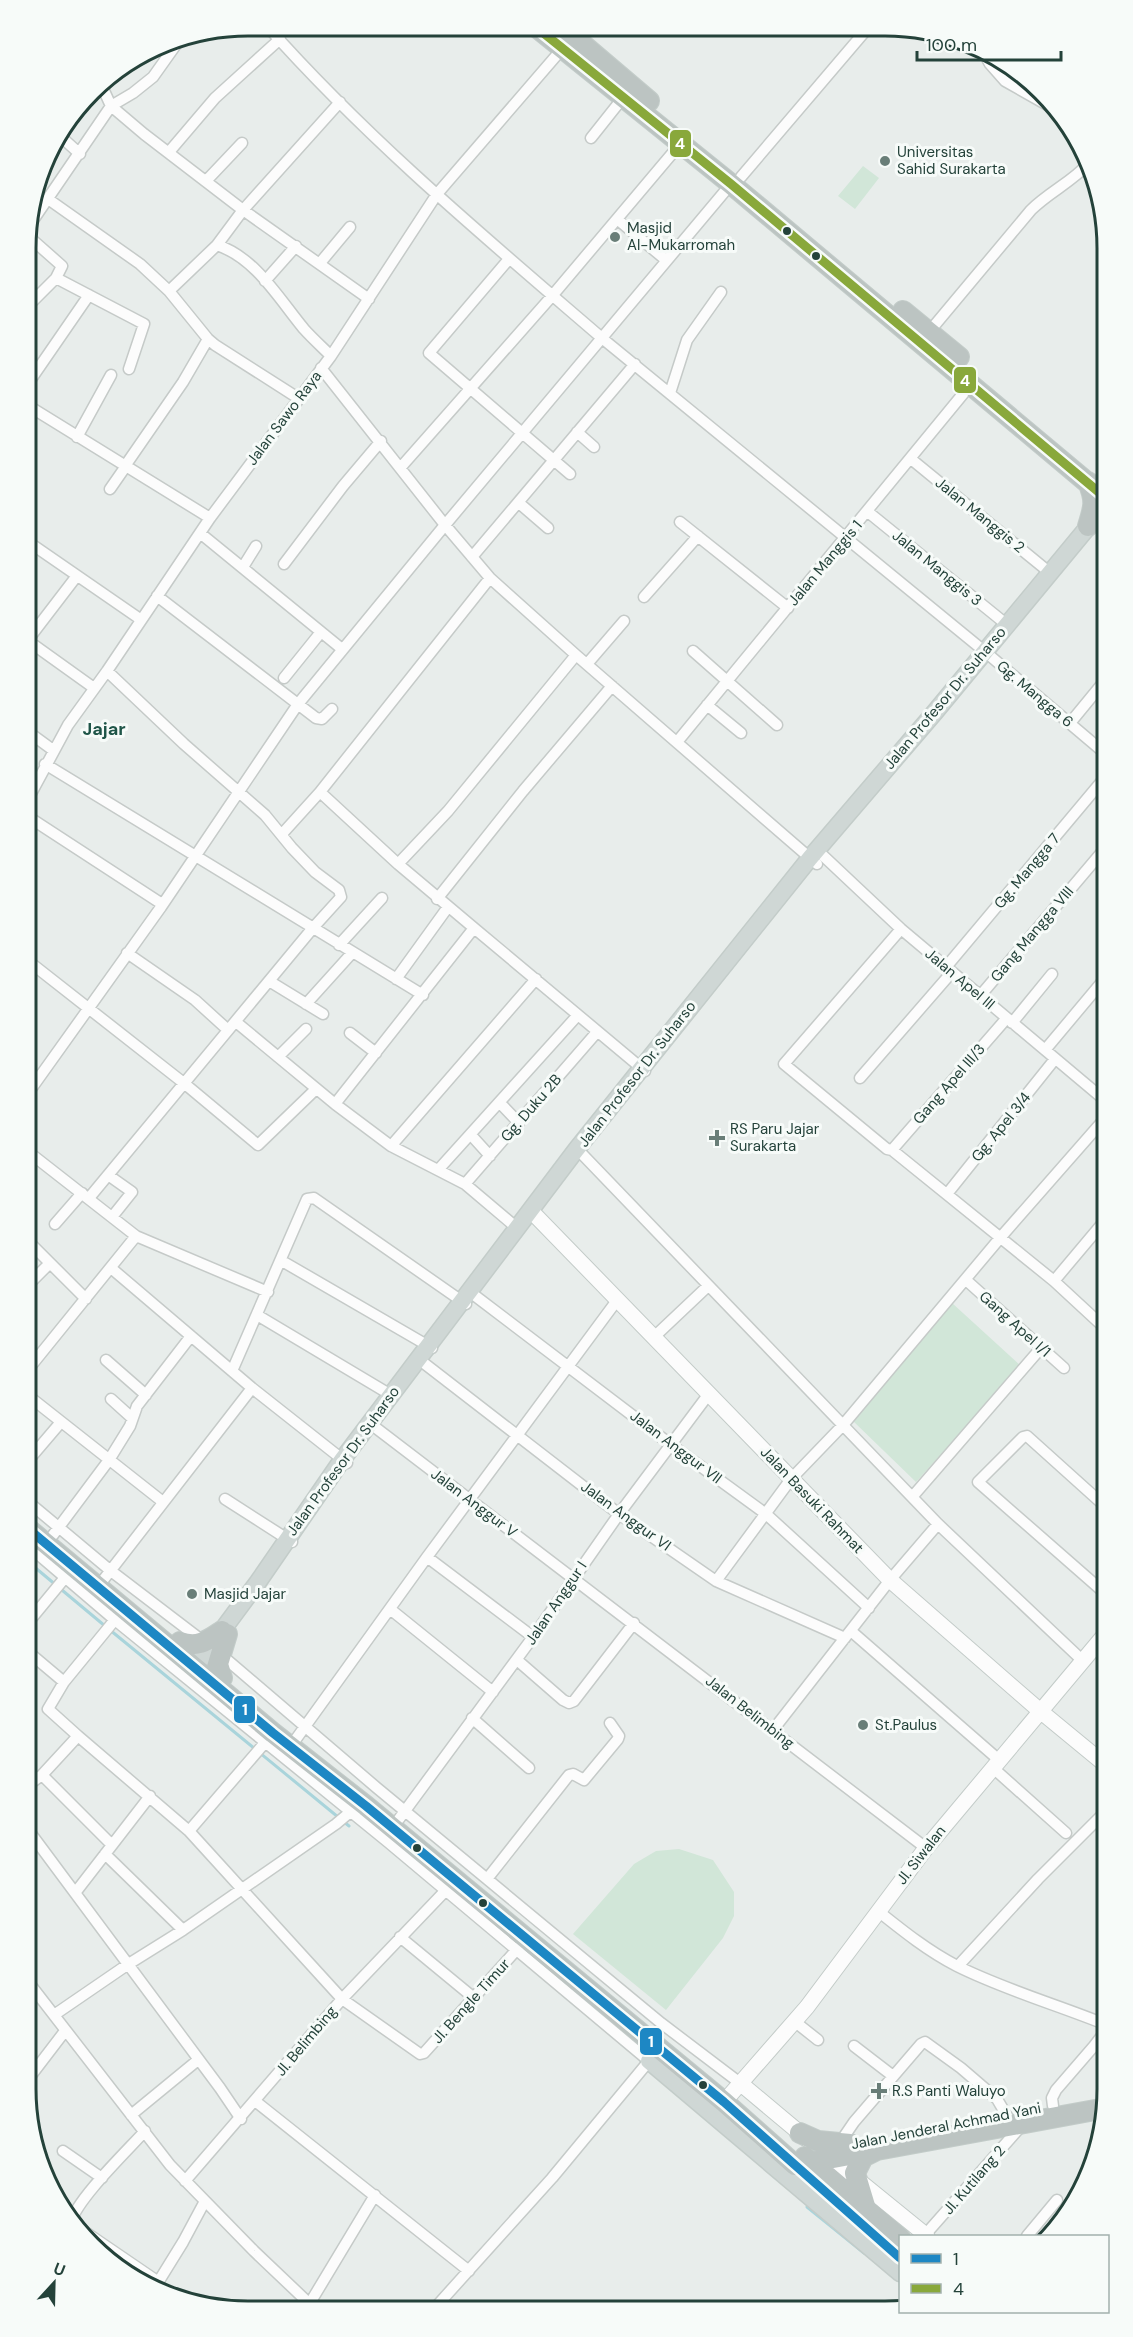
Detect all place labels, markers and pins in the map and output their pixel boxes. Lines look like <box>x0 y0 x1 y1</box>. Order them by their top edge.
place label: Universitas Sahid Surakarta <box>897 142 1006 179</box>
marker: Universitas Sahid Surakarta <box>878 154 892 168</box>
place label: Masjid Al-Mukarromah <box>627 218 735 255</box>
unlabelled marker <box>781 225 793 237</box>
marker: Masjid Al-Mukarromah <box>608 230 622 244</box>
unlabelled marker <box>810 250 822 262</box>
place label: RS Paru Jajar Surakarta <box>730 1119 820 1156</box>
marker: RS Paru Jajar Surakarta <box>708 1129 726 1147</box>
place label: Masjid Jajar <box>204 1584 286 1604</box>
marker: Masjid Jajar <box>185 1587 199 1601</box>
place label: St.Paulus <box>875 1715 937 1735</box>
marker: St.Paulus <box>856 1718 870 1732</box>
unlabelled marker <box>411 1842 423 1854</box>
unlabelled marker <box>477 1897 489 1909</box>
unlabelled marker <box>697 2079 709 2091</box>
place label: R.S Panti Waluyo <box>892 2081 1006 2101</box>
marker: R.S Panti Waluyo <box>870 2082 888 2100</box>

